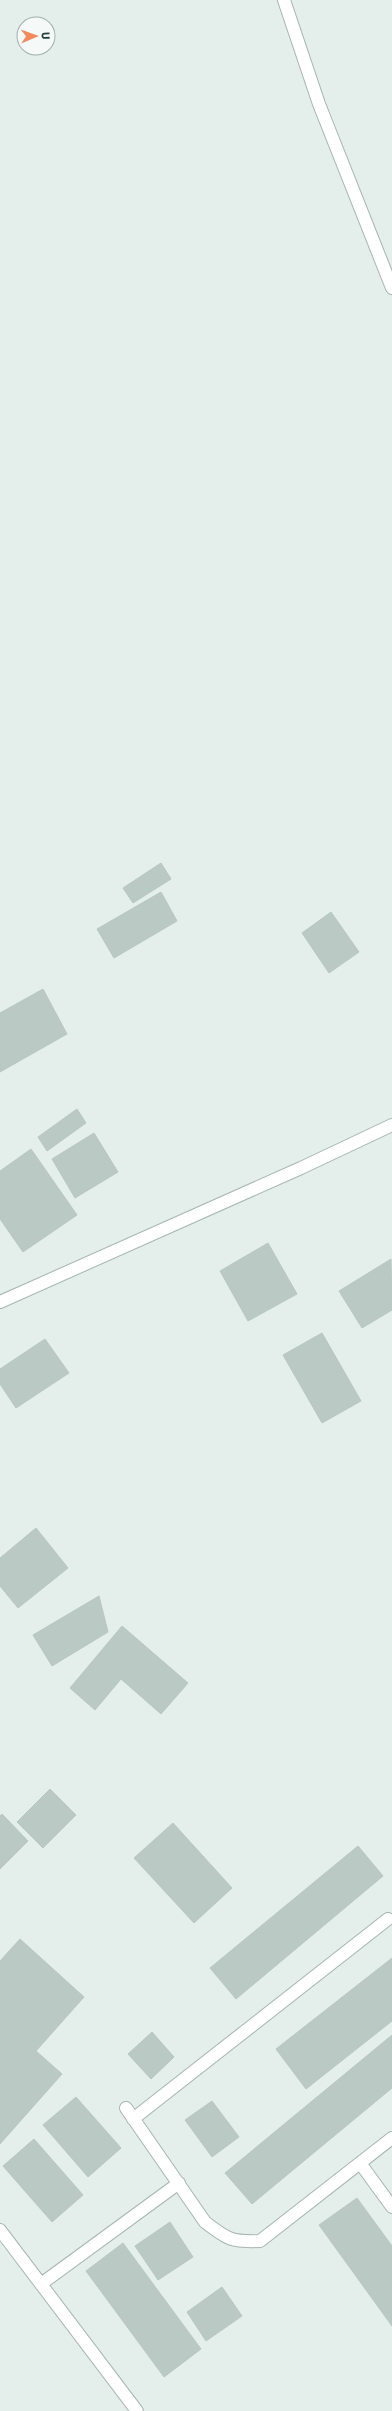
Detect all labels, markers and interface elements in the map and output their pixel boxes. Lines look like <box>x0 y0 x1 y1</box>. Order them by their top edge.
north arrow <box>16 16 56 56</box>
text: U <box>38 32 54 40</box>

